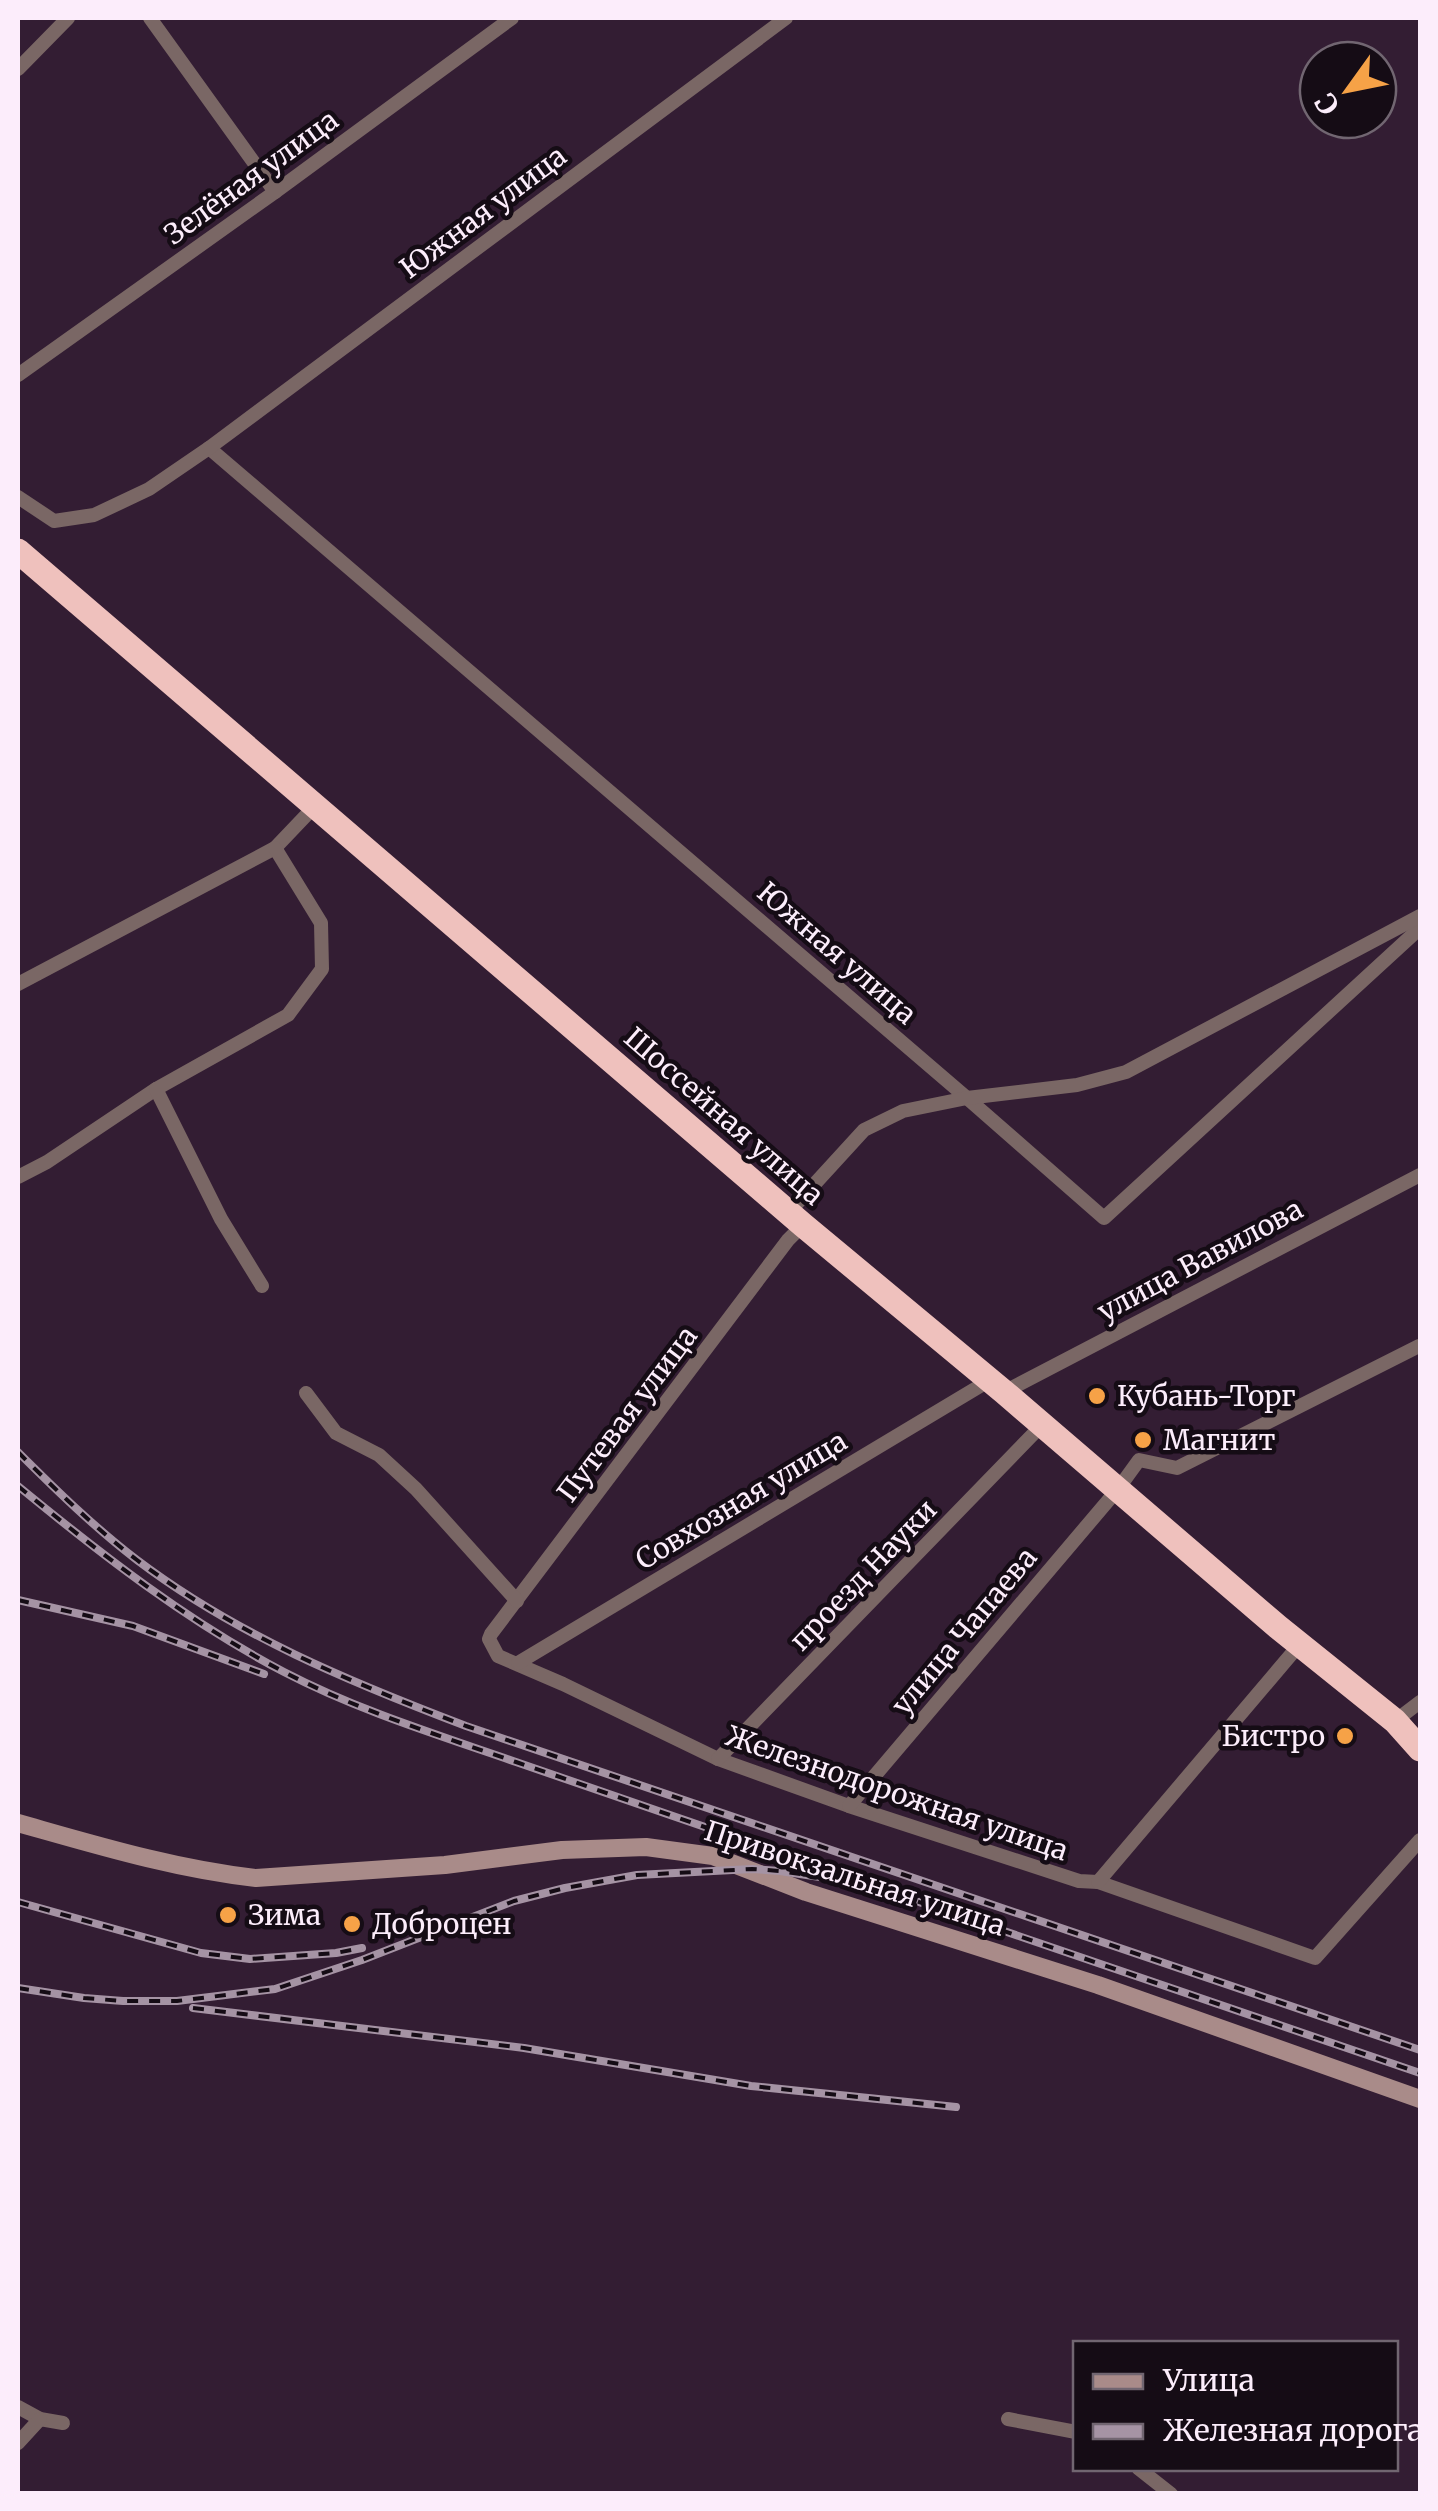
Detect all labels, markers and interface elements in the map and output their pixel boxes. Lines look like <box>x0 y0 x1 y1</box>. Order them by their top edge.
north arrow <box>1298 40 1398 140</box>
text: С <box>1307 86 1347 121</box>
street label: Зелёная улица <box>157 102 345 252</box>
street label: Южная улица <box>393 138 573 286</box>
street label: Южная улица <box>750 874 924 1032</box>
street label: Шоссейная улица <box>617 1019 831 1213</box>
street label: улица Вавилова <box>1091 1191 1309 1329</box>
street label: Путевая улица <box>549 1319 705 1509</box>
place label: Кубань-Торг <box>1117 1378 1296 1414</box>
marker: Кубань-Торг <box>1086 1385 1108 1407</box>
place label: Магнит <box>1163 1422 1275 1458</box>
street label: Совхозная улица <box>629 1423 853 1577</box>
marker: Магнит <box>1132 1429 1154 1451</box>
street label: проезд Науки <box>782 1492 944 1658</box>
street label: улица Чапаева <box>884 1540 1044 1722</box>
street label: Железнодорожная улица <box>721 1717 1073 1869</box>
place label: Бистро <box>1222 1718 1325 1754</box>
marker: Бистро <box>1334 1725 1356 1747</box>
street label: Привокзальная улица <box>700 1812 1010 1944</box>
place label: Зима <box>248 1897 321 1933</box>
marker: Зима <box>217 1904 239 1926</box>
place label: Доброцен <box>372 1906 512 1942</box>
marker: Доброцен <box>341 1913 363 1935</box>
legend <box>1073 2341 1398 2471</box>
text: Улица <box>1162 2361 1255 2399</box>
text: Железная дорога <box>1163 2411 1423 2449</box>

